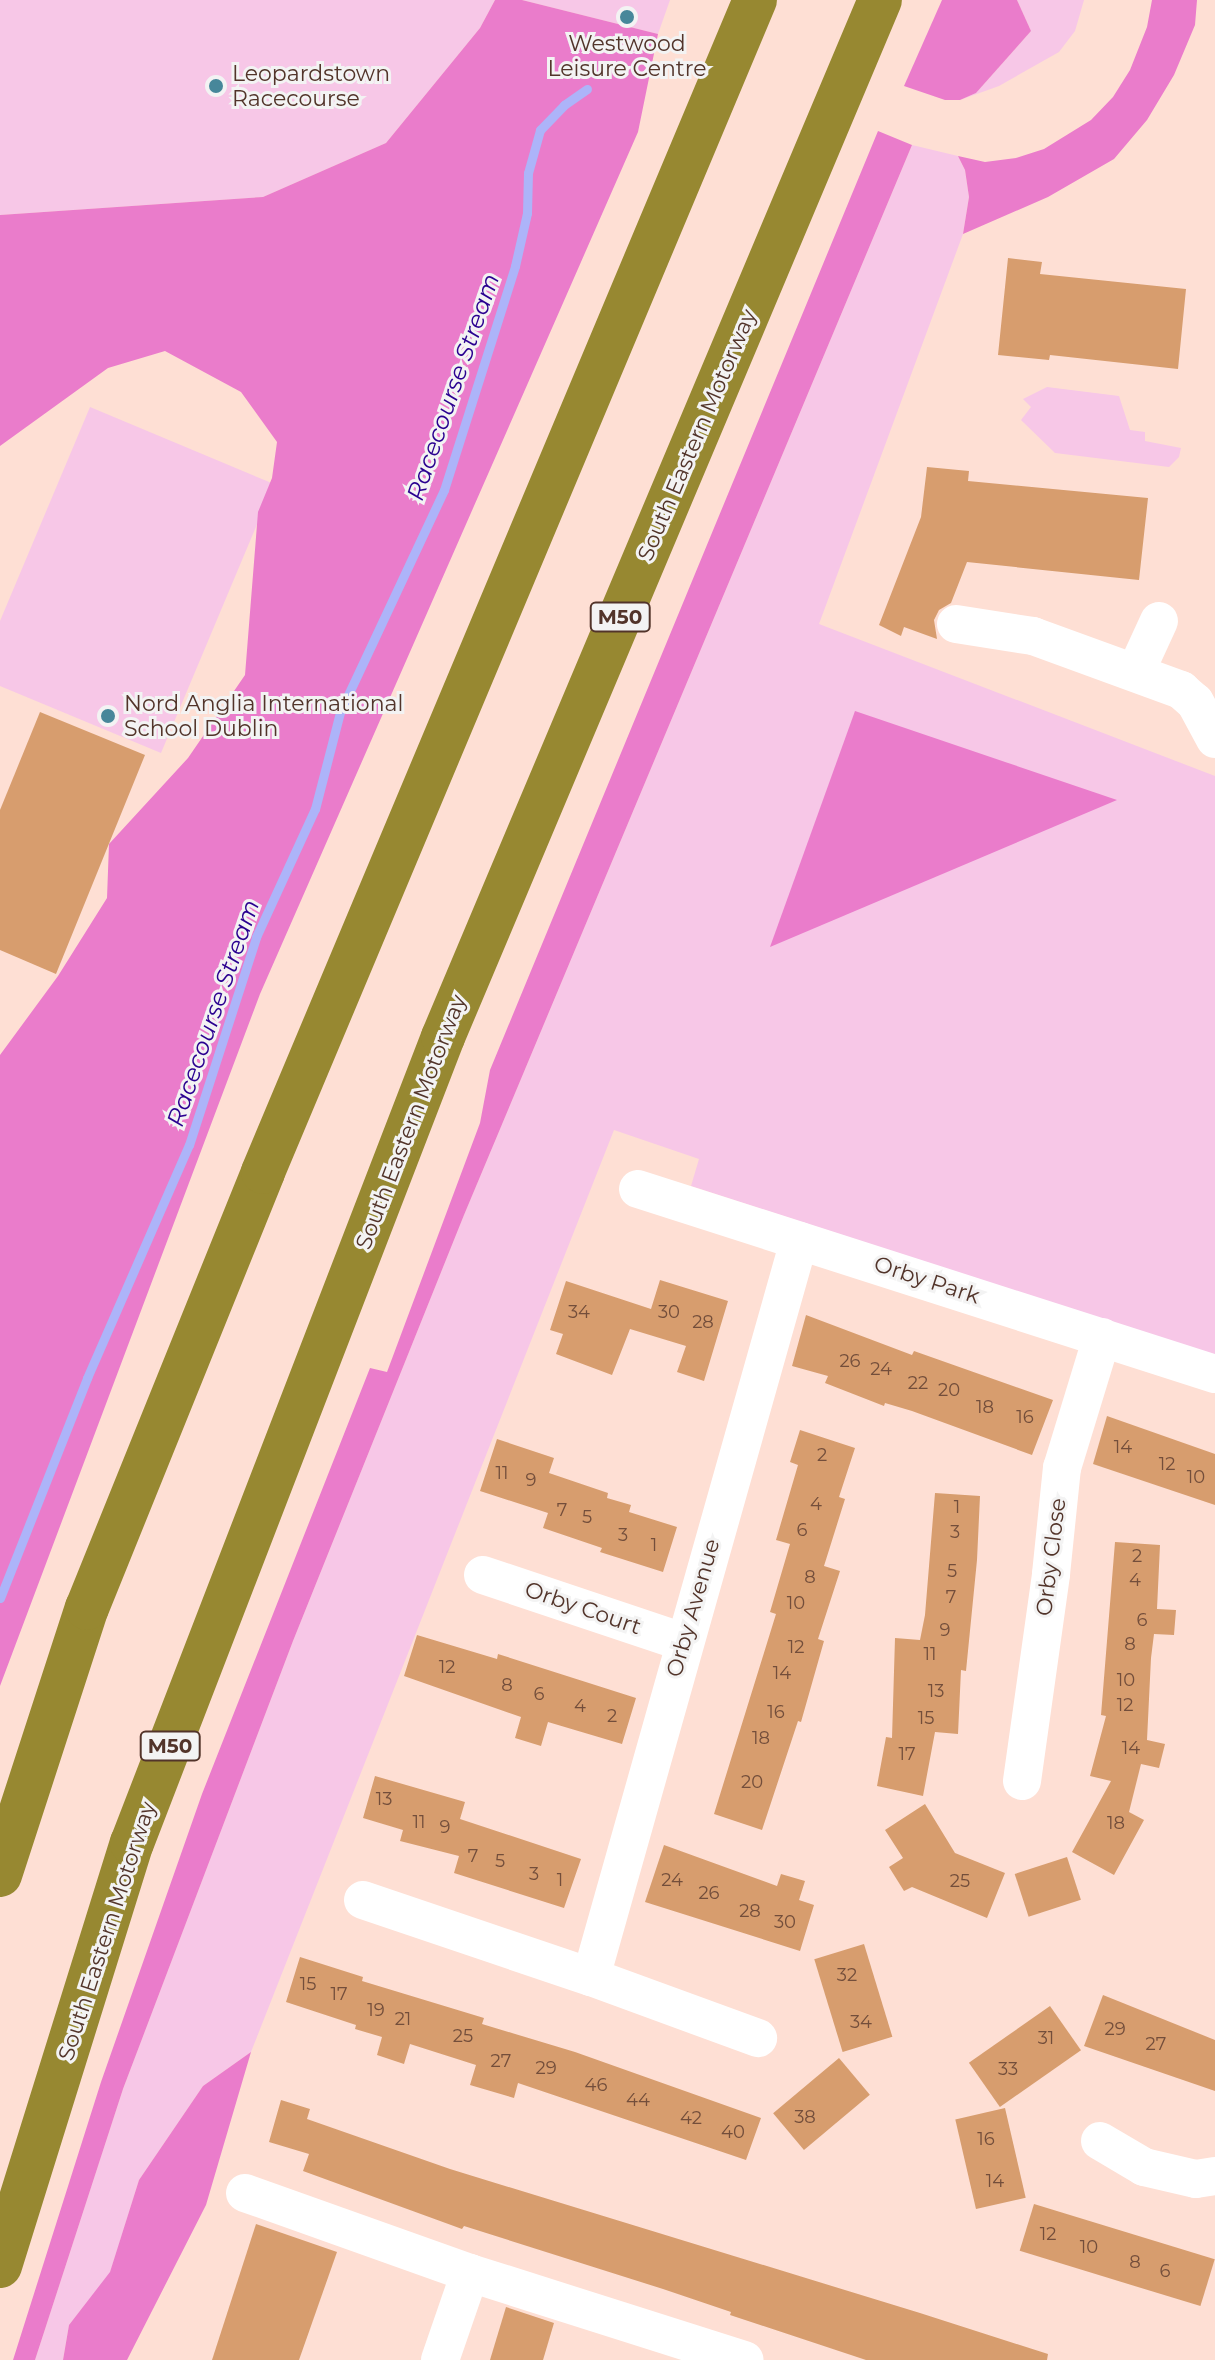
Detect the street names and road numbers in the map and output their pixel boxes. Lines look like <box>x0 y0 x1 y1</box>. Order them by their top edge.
street label: South Eastern Motorway <box>632 305 762 565</box>
road number: M50 <box>588 601 652 633</box>
street label: South Eastern Motorway <box>350 991 472 1253</box>
street label: Orby Park <box>871 1251 983 1309</box>
street label: Orby Close <box>1031 1496 1071 1618</box>
street label: Orby Avenue <box>661 1536 725 1680</box>
street label: Orby Court <box>521 1576 645 1640</box>
road number: M50 <box>138 1730 202 1762</box>
street label: South Eastern Motorway <box>53 1798 161 2064</box>

